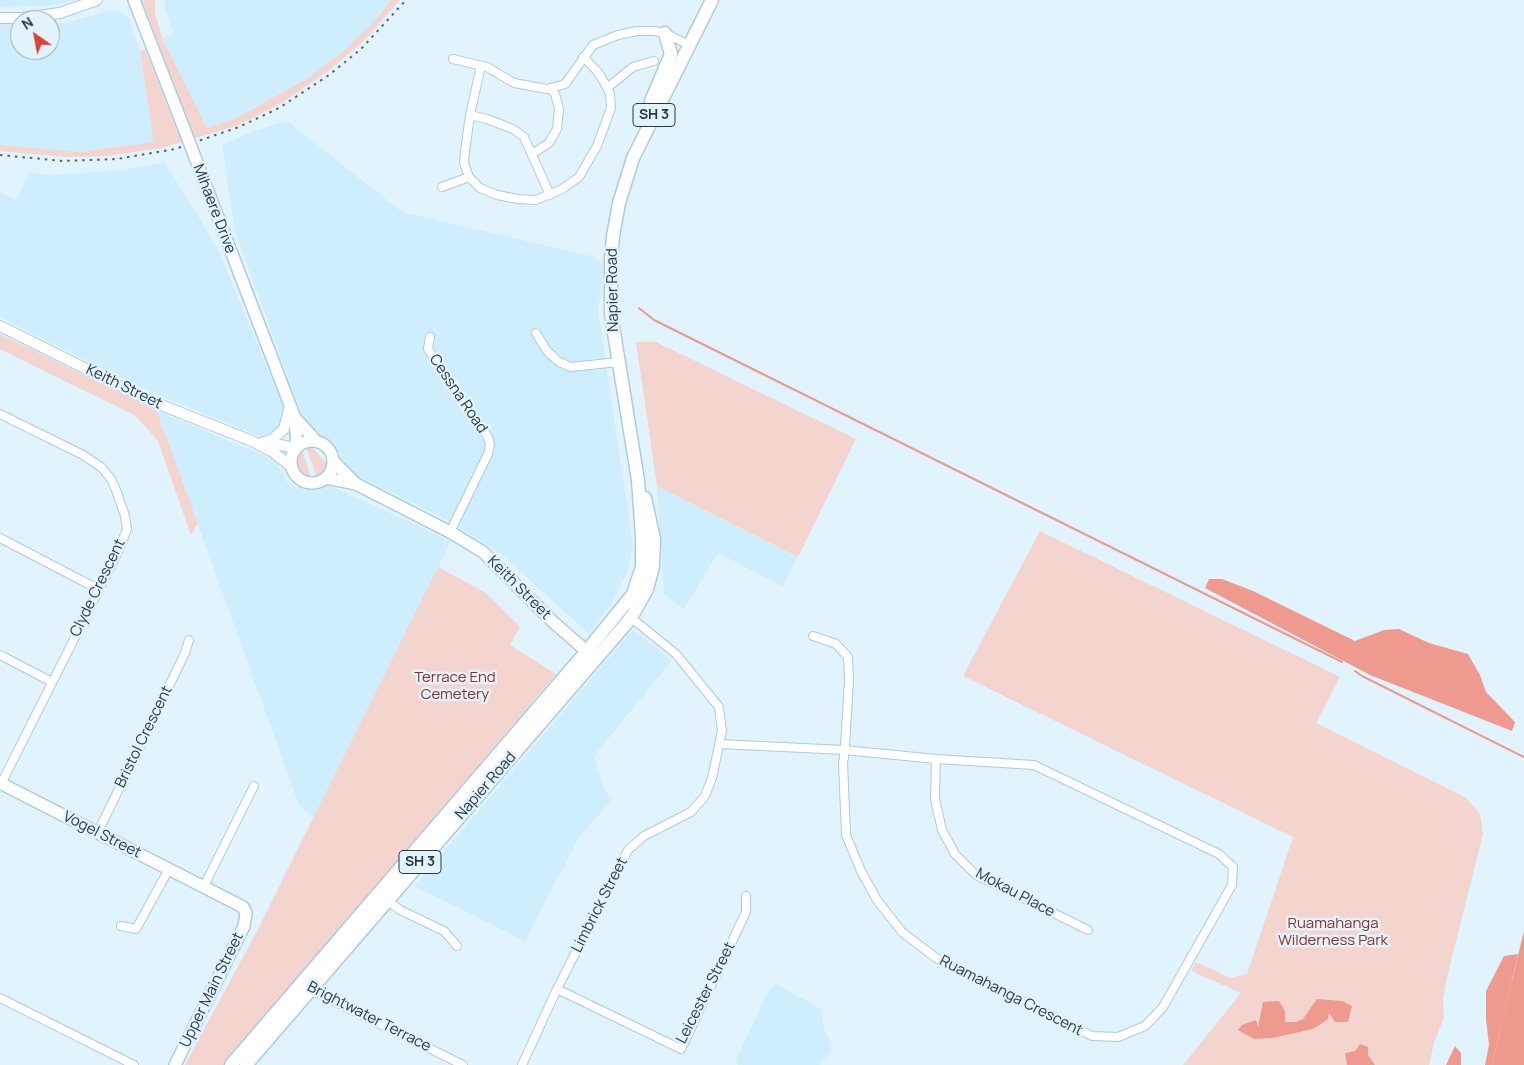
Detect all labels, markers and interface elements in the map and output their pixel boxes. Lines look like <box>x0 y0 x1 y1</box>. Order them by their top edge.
north arrow <box>10 10 60 60</box>
text: N <box>18 12 36 34</box>
road number: SH 3 <box>633 104 675 126</box>
street label: Mihaere Drive <box>189 162 239 256</box>
street label: Napier Road <box>603 248 623 332</box>
street label: Cessna Road <box>425 351 491 437</box>
street label: Keith Street <box>83 361 165 413</box>
street label: Clyde Crescent <box>67 536 129 640</box>
street label: Keith Street <box>483 552 555 624</box>
park label: Terrace End Cemetery <box>414 669 496 704</box>
street label: Bristol Crescent <box>112 683 176 791</box>
street label: Napier Road <box>452 749 520 823</box>
street label: Vogel Street <box>60 808 144 862</box>
road number: SH 3 <box>399 850 441 874</box>
street label: Limbrick Street <box>568 854 632 956</box>
street label: Mokau Place <box>972 865 1058 921</box>
park label: Ruamahanga Wilderness Park <box>1278 915 1388 950</box>
street label: Upper Main Street <box>176 929 248 1051</box>
street label: Leicester Street <box>673 939 739 1047</box>
street label: Ruamahanga Crescent <box>936 952 1086 1040</box>
street label: Brightwater Terrace <box>304 978 434 1056</box>

